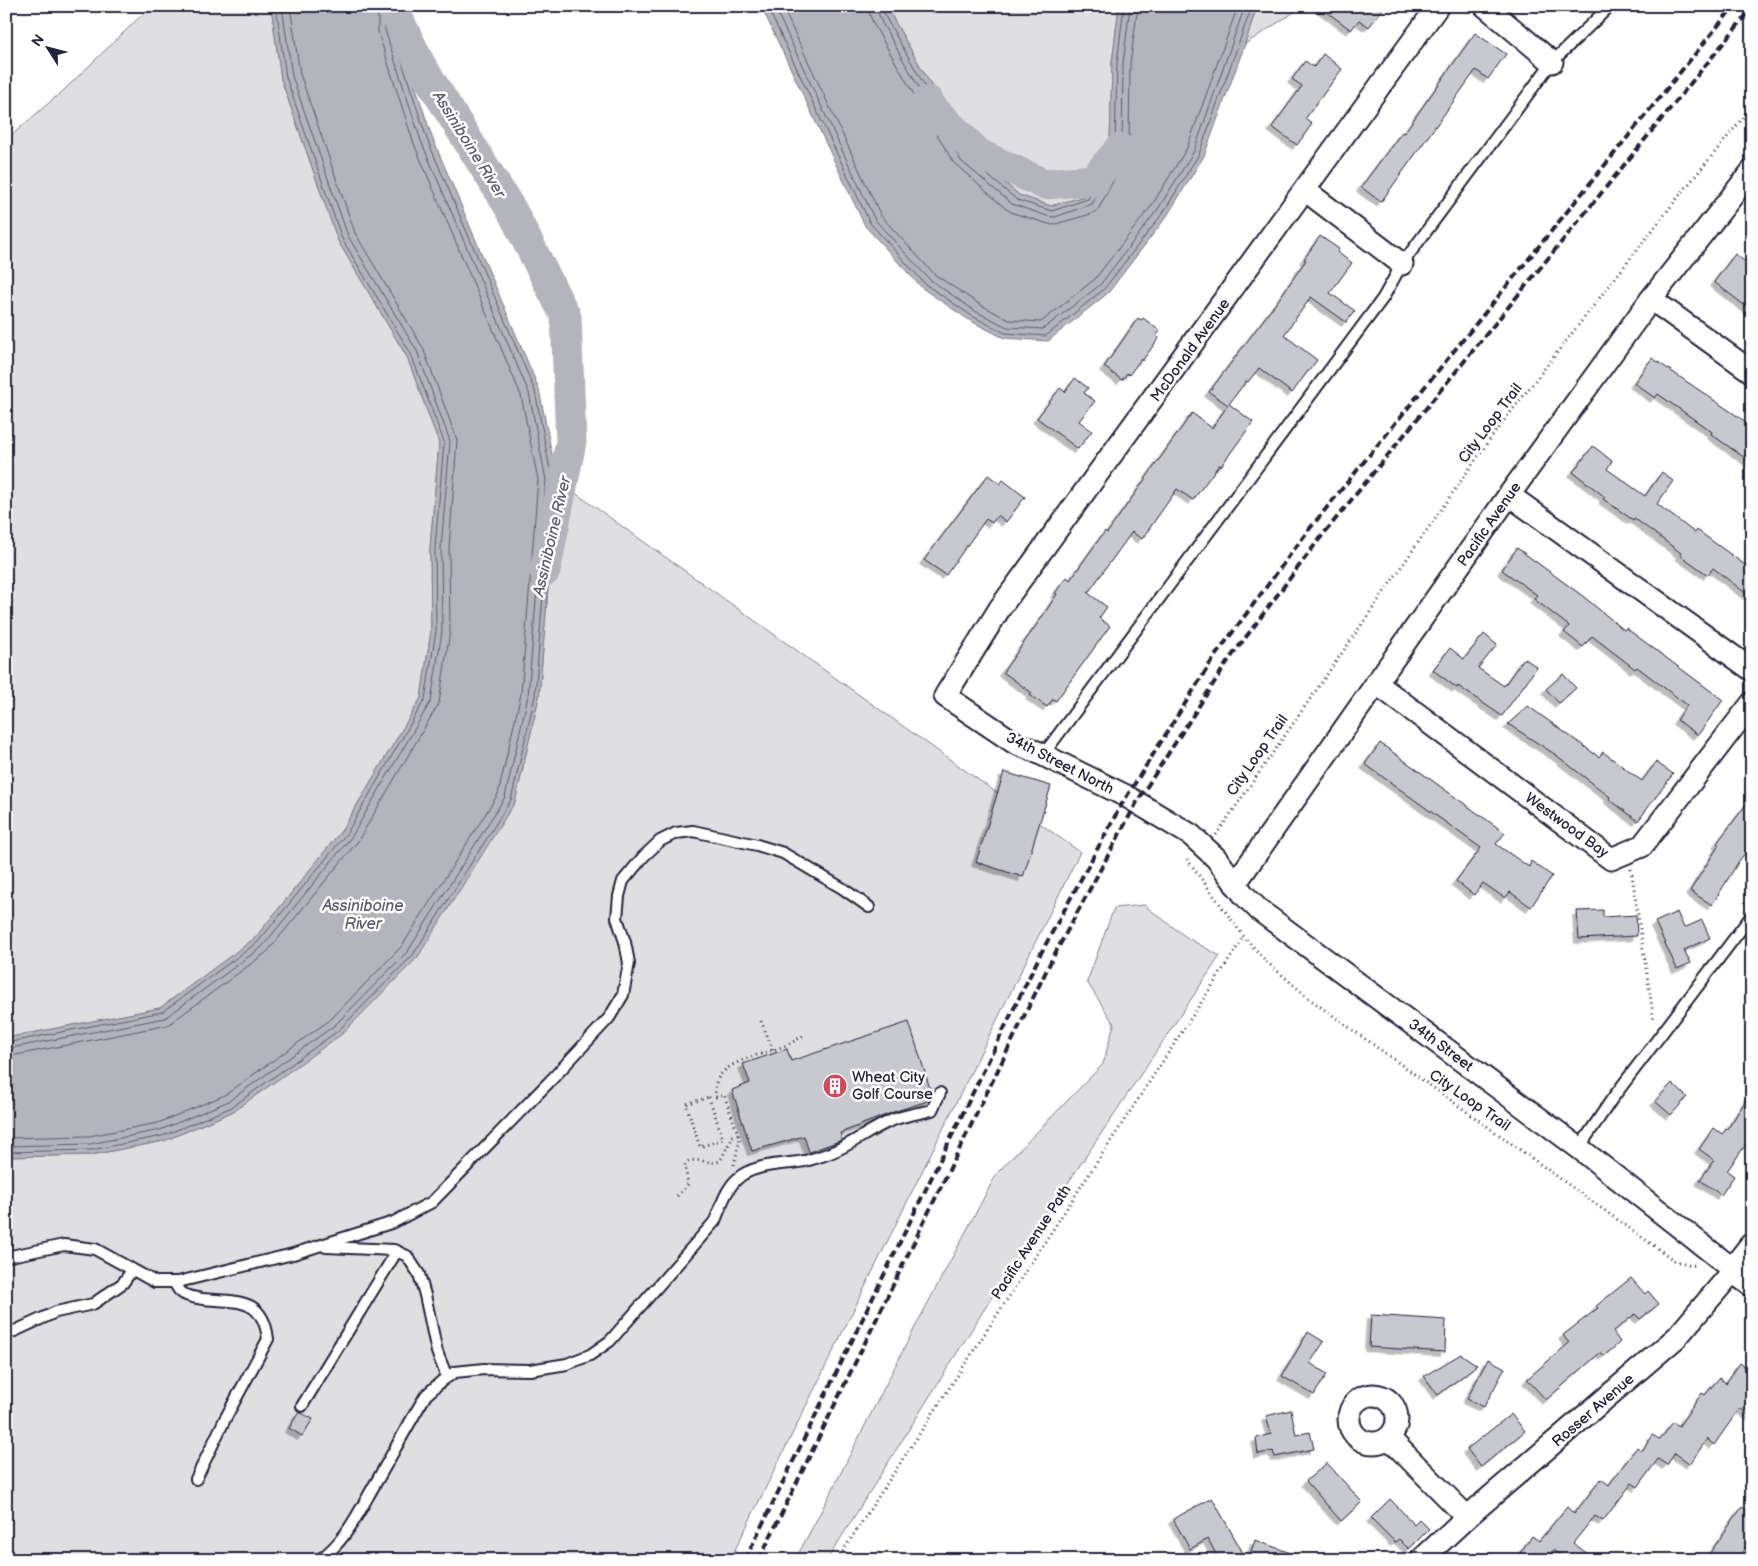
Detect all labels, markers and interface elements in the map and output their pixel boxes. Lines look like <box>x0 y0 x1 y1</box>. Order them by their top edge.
north arrow <box>22 22 72 72</box>
text: N <box>28 31 48 50</box>
water label: Assiniboine River <box>428 87 510 203</box>
street label: McDonald Avenue <box>1146 295 1234 406</box>
street label: City Loop Trail <box>1454 380 1527 467</box>
water label: Assiniboine River <box>529 473 576 599</box>
street label: Pacific Avenue <box>1453 478 1525 570</box>
street label: City Loop Trail <box>1222 711 1292 800</box>
street label: 34th Street North <box>1003 728 1117 799</box>
street label: Westwood Bay <box>1521 789 1612 862</box>
water label: Assiniboine River <box>321 897 404 934</box>
street label: 34th Street <box>1405 1015 1477 1076</box>
street label: City Loop Trail <box>1425 1065 1514 1135</box>
place label: Wheat City Golf Course <box>852 1068 933 1104</box>
building icon: Wheat City Golf Course <box>822 1073 848 1099</box>
street label: Pacific Avenue Path <box>987 1181 1076 1303</box>
street label: Rosser Avenue <box>1548 1369 1638 1451</box>

